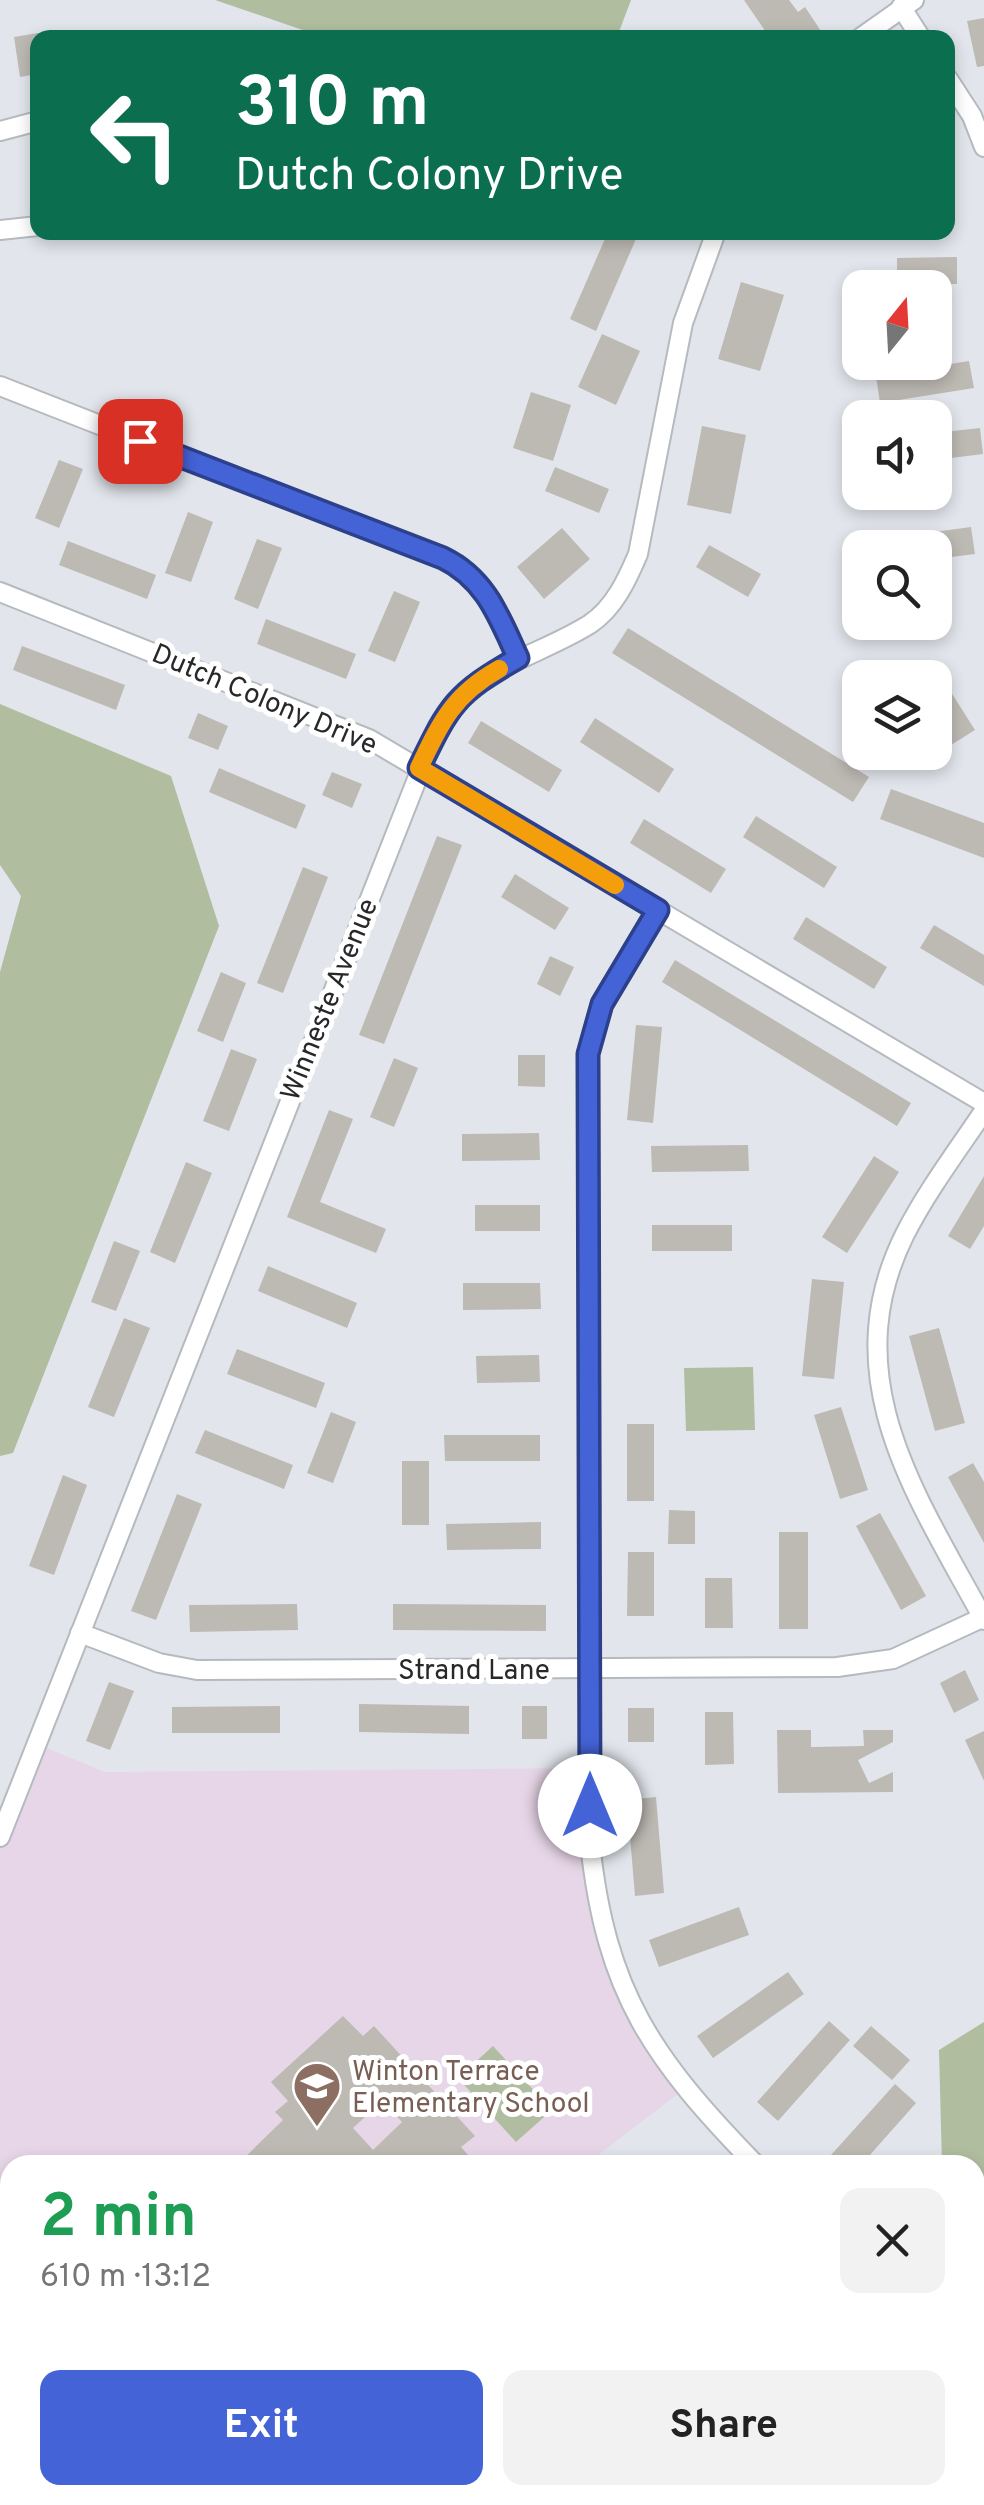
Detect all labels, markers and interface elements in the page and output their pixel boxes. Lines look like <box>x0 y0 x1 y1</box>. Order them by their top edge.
text: 310 m <box>235 62 430 151</box>
icon: left <box>70 70 200 200</box>
text: Dutch Colony Drive <box>235 149 623 206</box>
north arrow <box>842 270 952 380</box>
map controls <box>842 270 952 770</box>
pin <box>98 399 183 484</box>
button: sound <box>842 400 952 510</box>
icon: arrive <box>113 414 168 469</box>
button: search <box>842 530 952 640</box>
street label: Dutch Colony Drive <box>146 637 382 765</box>
button: layers <box>842 660 952 770</box>
street label: Winneste Avenue <box>274 894 388 1107</box>
street label: Strand Lane <box>398 1654 550 1690</box>
position arrow <box>538 1754 642 1858</box>
place label: Winton Terrace Elementary School <box>352 2055 590 2123</box>
school or university icon: Winton Terrace Elementary School <box>291 2060 343 2128</box>
text: 2 min <box>40 2182 197 2258</box>
button: close <box>840 2188 945 2293</box>
text: 610 m · 13:12 <box>40 2258 211 2298</box>
button: Exit <box>40 2370 483 2485</box>
button: Share <box>503 2370 945 2485</box>

